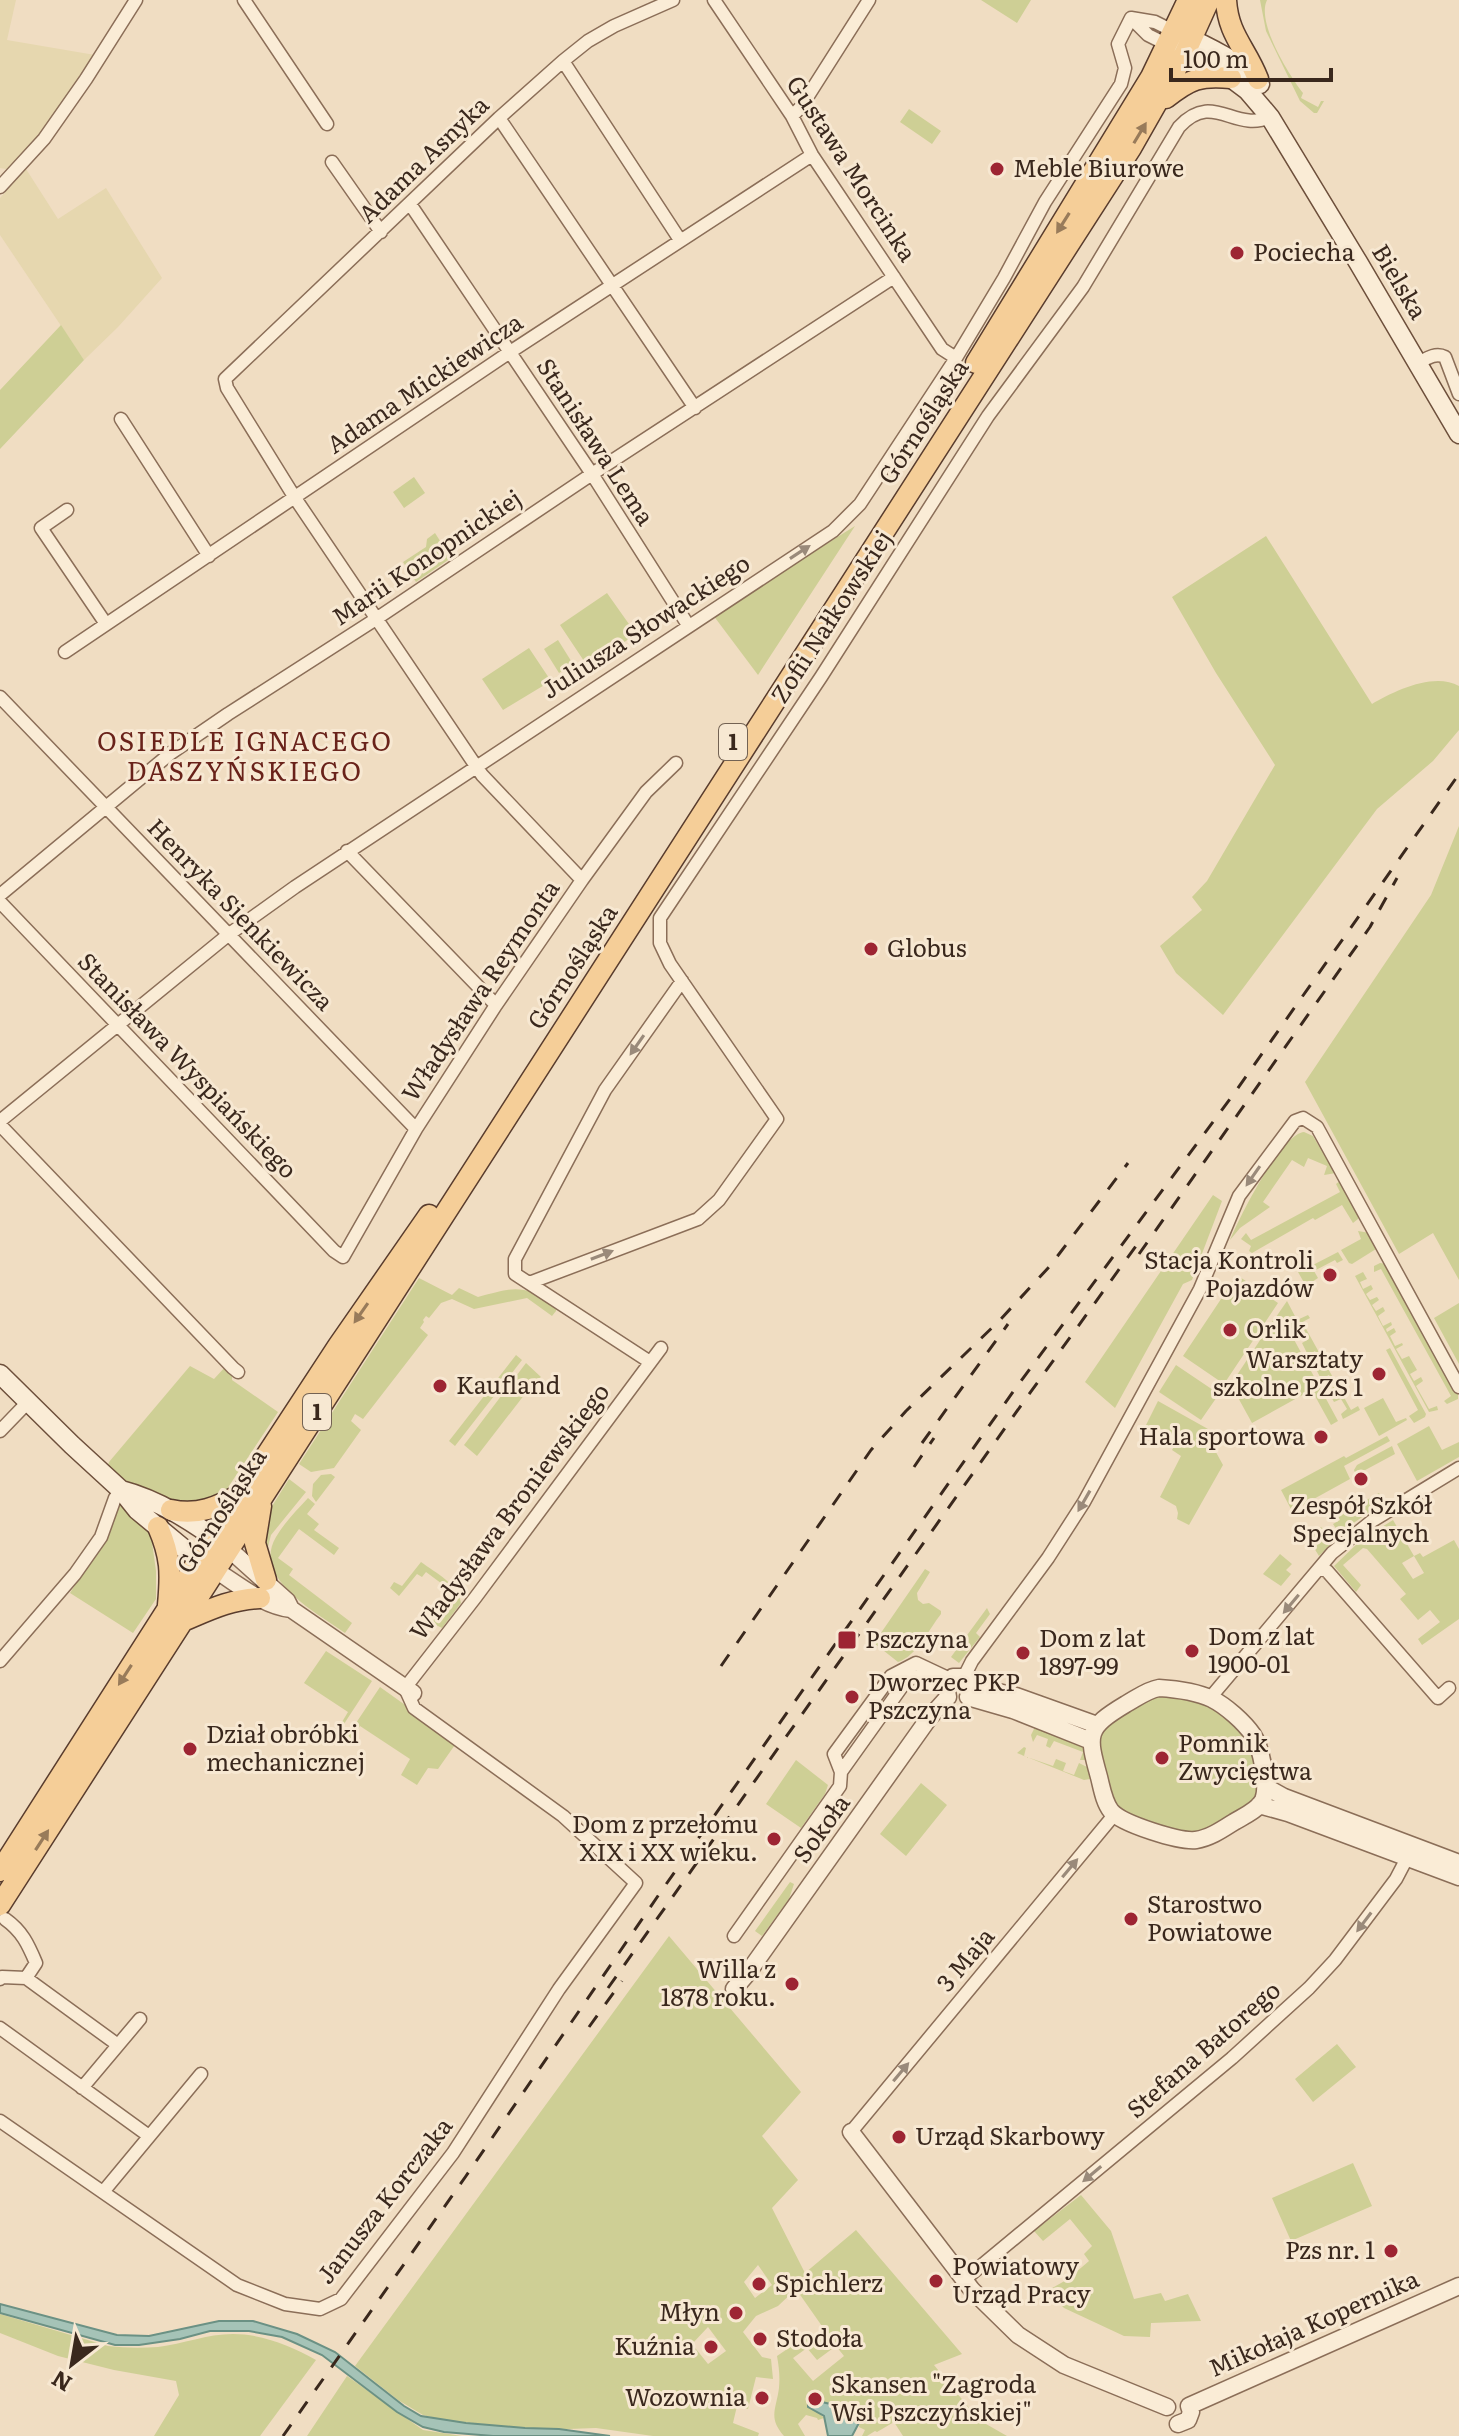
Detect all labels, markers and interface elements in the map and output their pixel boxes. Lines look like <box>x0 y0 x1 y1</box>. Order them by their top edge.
scale bar <box>1171 32 1331 82</box>
text: 100 m <box>1183 40 1249 75</box>
street label: Gustawa Morcinka <box>780 68 926 268</box>
street label: Adama Asnyka <box>349 87 495 230</box>
one-way arrow <box>1133 122 1147 144</box>
place label: Meble Biurowe <box>1013 149 1184 184</box>
marker: Meble Biurowe <box>988 160 1006 178</box>
one-way arrow <box>1056 212 1070 234</box>
place label: Pociecha <box>1253 233 1355 268</box>
street label: Bielska <box>1365 236 1437 325</box>
marker: Pociecha <box>1228 244 1246 262</box>
street label: Adama Mickiewicza <box>319 303 529 461</box>
street label: Stanisława Lema <box>530 350 664 531</box>
street label: Górnośląska <box>868 351 975 490</box>
street label: Marii Konopnickiej <box>324 479 527 633</box>
street label: Zofii Nałkowskiej <box>761 522 899 709</box>
street label: Juliusza Słowackiego <box>533 544 756 706</box>
one-way arrow <box>790 545 811 560</box>
district label: OSIEDLE IGNACEGO DASZYŃSKIEGO <box>97 720 393 789</box>
road number: 1 <box>719 724 747 760</box>
street label: Henryka Sienkiewicza <box>141 809 343 1017</box>
street label: Władysława Reymonta <box>392 872 566 1107</box>
street label: Górnośląska <box>517 896 624 1035</box>
place label: Globus <box>887 929 967 964</box>
marker: Globus <box>862 940 880 958</box>
street label: Stanisława Wyspiańskiego <box>71 943 306 1185</box>
one-way arrow <box>629 1035 645 1055</box>
one-way arrow <box>1246 1166 1261 1187</box>
place label: Stacja Kontroli Pojazdów <box>1144 1241 1314 1304</box>
one-way arrow <box>590 1248 614 1261</box>
marker: Stacja Kontroli Pojazdów <box>1321 1266 1339 1284</box>
one-way arrow <box>354 1302 369 1323</box>
place label: Orlik <box>1246 1310 1306 1345</box>
marker: Orlik <box>1221 1321 1239 1339</box>
place label: Warsztaty szkolne PZS 1 <box>1213 1340 1363 1403</box>
marker: Warsztaty szkolne PZS 1 <box>1370 1365 1388 1383</box>
place label: Kaufland <box>456 1366 561 1401</box>
street label: Władysława Broniewskiego <box>400 1375 616 1646</box>
marker: Kaufland <box>431 1377 449 1395</box>
road number: 1 <box>303 1394 331 1430</box>
place label: Hala sportowa <box>1139 1417 1305 1452</box>
marker: Hala sportowa <box>1312 1428 1330 1446</box>
street label: Górnośląska <box>166 1440 273 1579</box>
marker: Zespół Szkół Specjalnych <box>1352 1470 1370 1488</box>
place label: Zespół Szkół Specjalnych <box>1290 1486 1432 1549</box>
one-way arrow <box>1077 1490 1091 1512</box>
one-way arrow <box>1283 1593 1300 1613</box>
place label: Dom z lat 1900-01 <box>1208 1617 1315 1680</box>
place label: Dom z lat 1897-99 <box>1039 1619 1146 1682</box>
place label: Pszczyna <box>865 1620 968 1655</box>
marker: Pszczyna <box>836 1629 858 1651</box>
marker: Dom z lat 1900-01 <box>1183 1642 1201 1660</box>
marker: Dom z lat 1897-99 <box>1014 1644 1032 1662</box>
place label: Dworzec PKP Pszczyna <box>868 1663 1020 1726</box>
one-way arrow <box>119 1664 133 1686</box>
marker: Dworzec PKP Pszczyna <box>843 1688 861 1706</box>
place label: Dział obróbki mechanicznej <box>206 1715 365 1778</box>
place label: Pomnik Zwycięstwa <box>1178 1724 1312 1787</box>
marker: Dział obróbki mechanicznej <box>181 1740 199 1758</box>
marker: Pomnik Zwycięstwa <box>1153 1749 1171 1767</box>
street label: Sokoła <box>783 1786 857 1869</box>
place label: Dom z przełomu XIX i XX wieku. <box>572 1805 758 1868</box>
one-way arrow <box>35 1829 50 1850</box>
marker: Dom z przełomu XIX i XX wieku. <box>765 1830 783 1848</box>
one-way arrow <box>1061 1858 1078 1878</box>
place label: Starostwo Powiatowe <box>1147 1885 1272 1948</box>
marker: Starostwo Powiatowe <box>1122 1910 1140 1928</box>
one-way arrow <box>1356 1912 1372 1932</box>
street label: 3 Maja <box>927 1919 1001 1998</box>
place label: Willa z 1878 roku. <box>661 1950 776 2013</box>
street label: Stefana Batorego <box>1118 1971 1287 2125</box>
marker: Willa z 1878 roku. <box>783 1975 801 1993</box>
one-way arrow <box>892 2063 909 2083</box>
street label: Janusza Korczaka <box>307 2109 459 2290</box>
place label: Urząd Skarbowy <box>915 2117 1105 2152</box>
marker: Urząd Skarbowy <box>890 2128 908 2146</box>
one-way arrow <box>1082 2166 1102 2182</box>
place label: Pzs nr. 1 <box>1285 2231 1375 2266</box>
marker: Pzs nr. 1 <box>1382 2242 1400 2260</box>
place label: Powiatowy Urząd Pracy <box>952 2247 1091 2310</box>
street label: Mikołaja Kopernika <box>1202 2260 1424 2384</box>
place label: Spichlerz <box>775 2264 883 2299</box>
marker: Powiatowy Urząd Pracy <box>927 2272 945 2290</box>
marker: Spichlerz <box>750 2275 768 2293</box>
place label: Młyn <box>659 2293 720 2328</box>
marker: Młyn <box>727 2304 745 2322</box>
place label: Stodoła <box>776 2319 863 2354</box>
north arrow <box>32 2324 112 2404</box>
place label: Kuźnia <box>614 2327 695 2362</box>
marker: Stodoła <box>751 2330 769 2348</box>
marker: Kuźnia <box>702 2338 720 2356</box>
text: N <box>45 2364 77 2401</box>
place label: Skansen "Zagroda Wsi Pszczyńskiej" <box>831 2365 1036 2428</box>
place label: Wozownia <box>625 2378 746 2413</box>
marker: Wozownia <box>753 2389 771 2407</box>
marker: Skansen "Zagroda Wsi Pszczyńskiej" <box>806 2390 824 2408</box>

